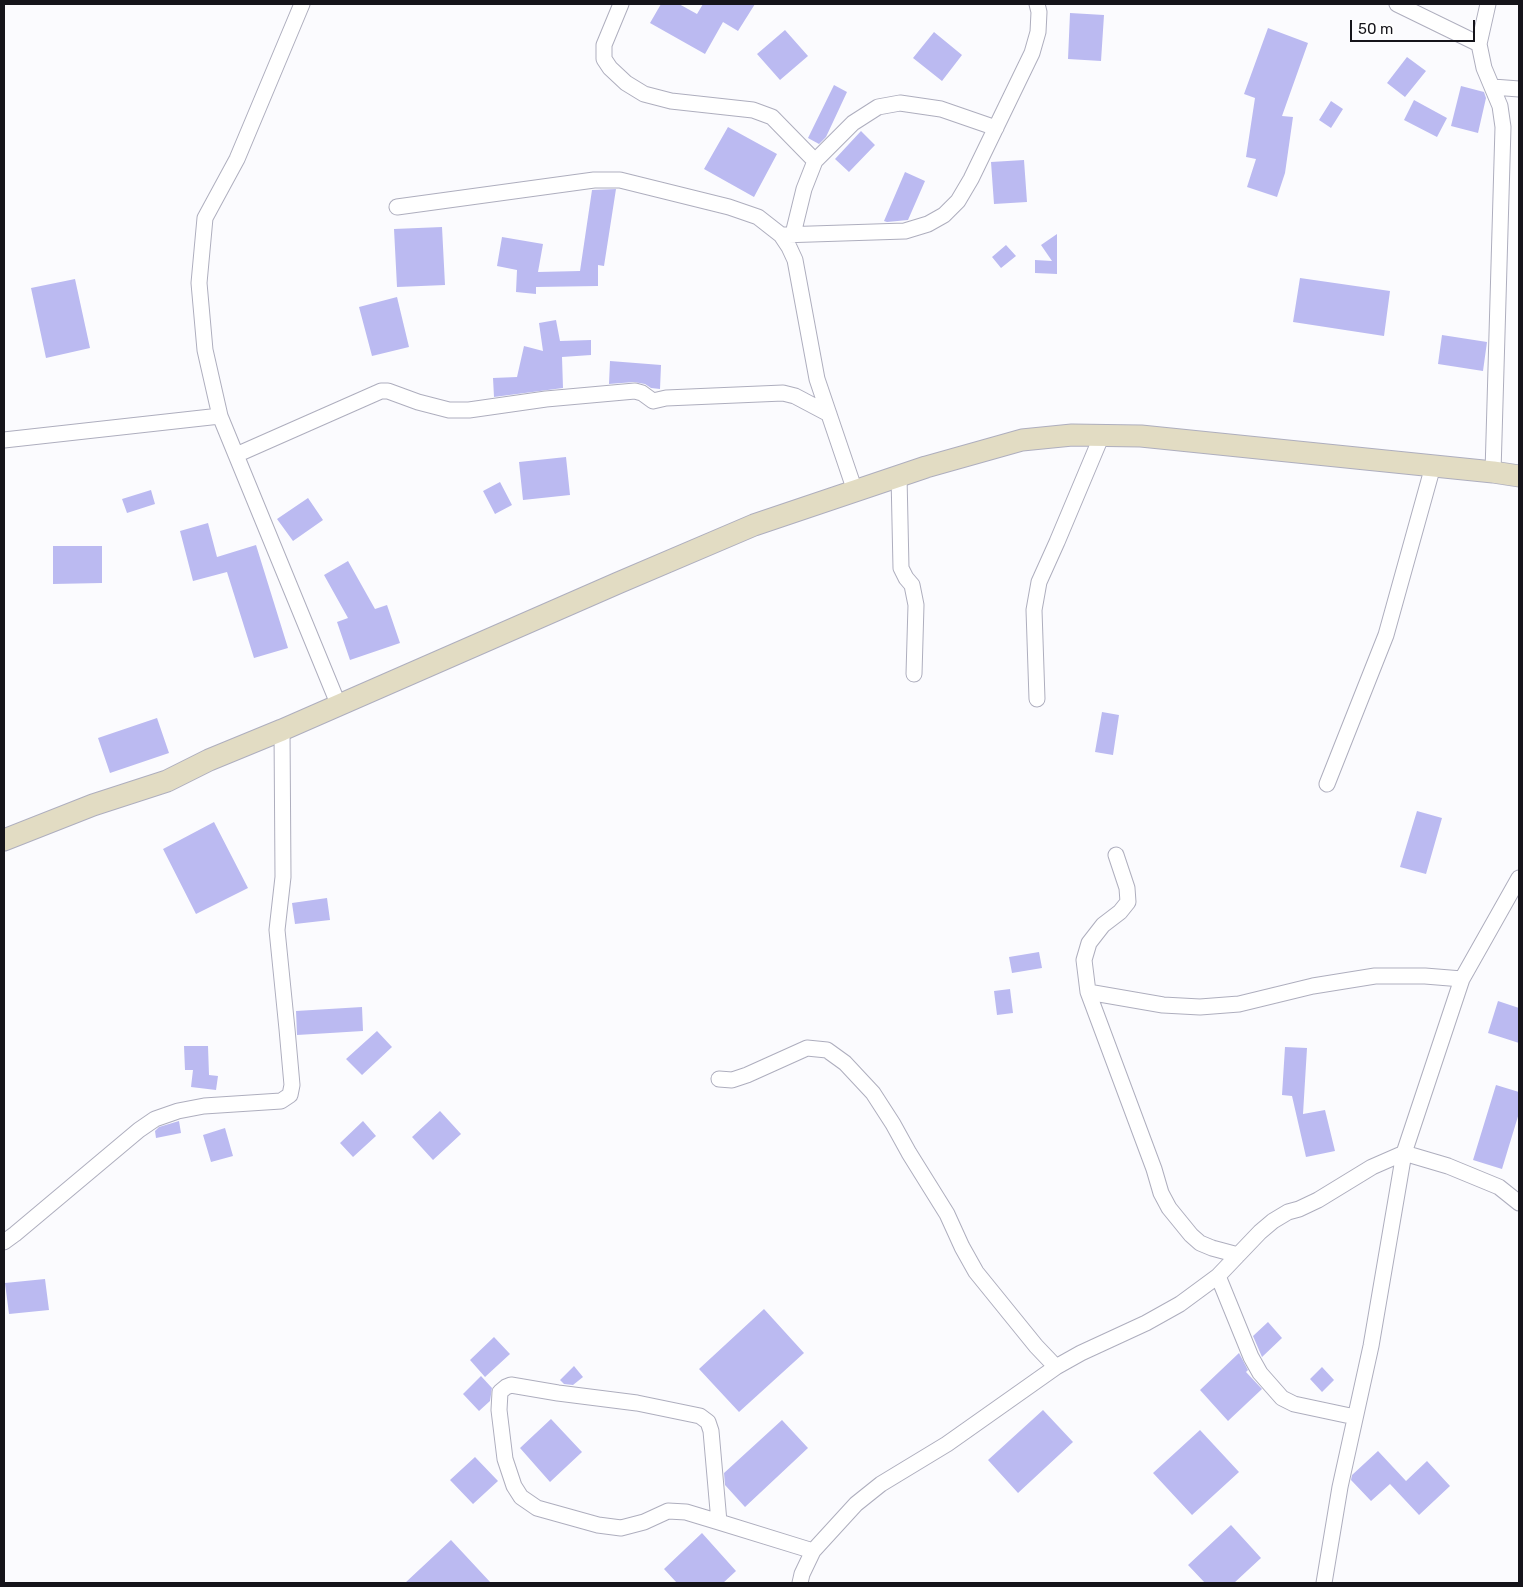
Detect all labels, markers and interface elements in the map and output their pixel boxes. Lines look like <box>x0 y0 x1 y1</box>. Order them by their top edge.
scale bar <box>1353 10 1478 42</box>
text: 50 m <box>1358 20 1393 38</box>

